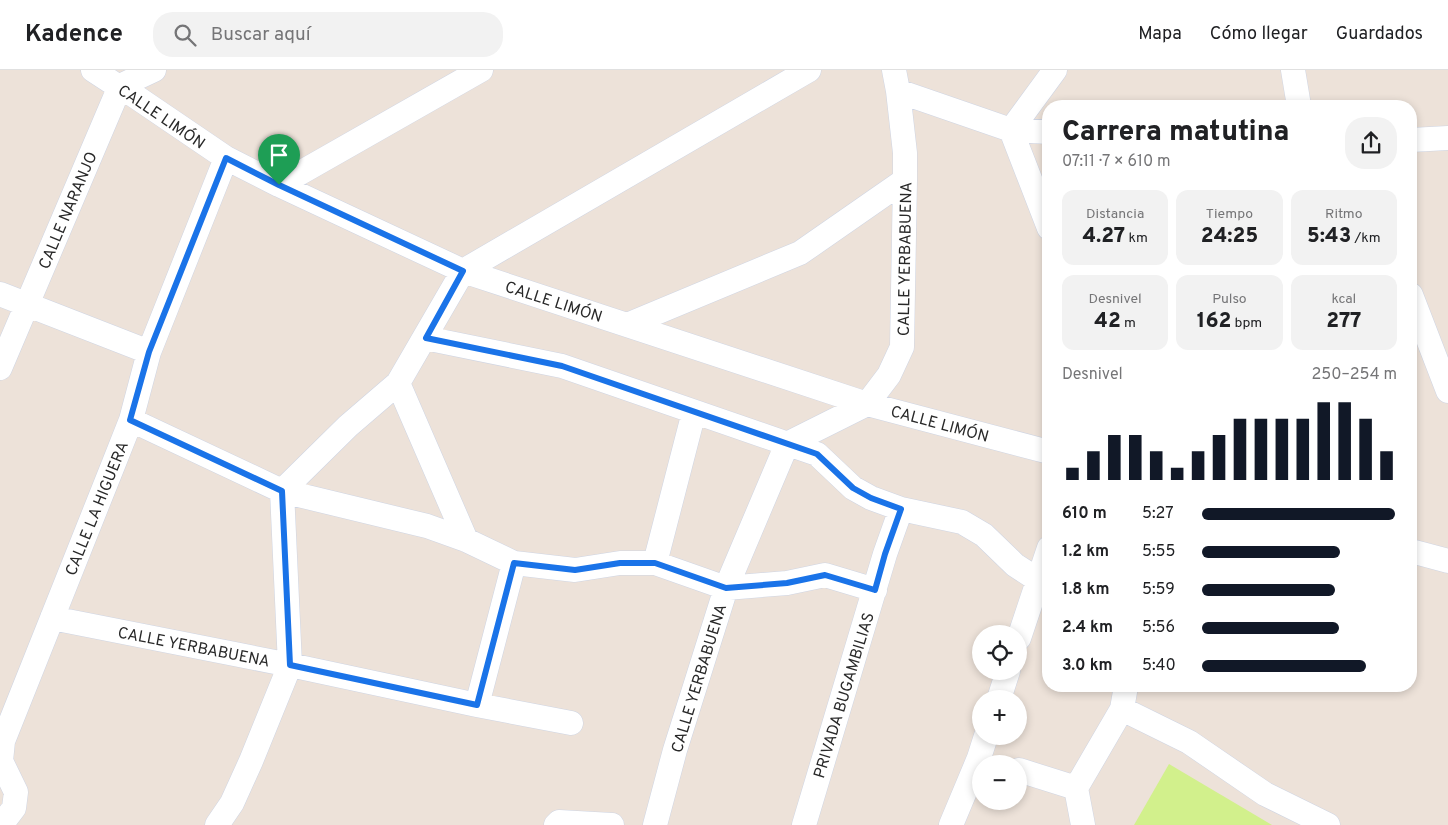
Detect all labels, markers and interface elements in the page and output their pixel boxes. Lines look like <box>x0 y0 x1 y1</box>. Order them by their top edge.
search box <box>153 12 503 57</box>
text: Kadence <box>25 20 123 50</box>
icon: search <box>171 21 199 49</box>
text: Buscar aquí <box>211 23 311 47</box>
text: Mapa <box>1138 23 1182 46</box>
text: Cómo llegar <box>1210 23 1308 46</box>
text: Guardados <box>1336 23 1423 46</box>
street label: CALLE LIMÓN <box>113 79 209 154</box>
text: Carrera matutina <box>1062 115 1289 151</box>
button: share <box>1345 117 1397 169</box>
pin <box>258 134 300 185</box>
icon: arrive <box>265 141 293 169</box>
street label: CALLE NARANJO <box>35 149 103 273</box>
text: 07:11 · 7 × 610 m <box>1062 152 1171 172</box>
street label: CALLE YERBABUENA <box>895 181 917 336</box>
text: Distancia <box>1086 206 1144 223</box>
text: Tiempo <box>1206 206 1253 223</box>
text: Ritmo <box>1325 206 1363 223</box>
text: 4.27 <box>1082 223 1125 250</box>
text: 24:25 <box>1201 223 1258 250</box>
text: 5:43 <box>1307 223 1351 250</box>
text: km <box>1125 230 1148 247</box>
text: /km <box>1351 230 1381 247</box>
street label: CALLE LIMÓN <box>502 276 605 328</box>
text: Desnivel <box>1089 291 1142 308</box>
text: Pulso <box>1212 291 1247 308</box>
text: kcal <box>1331 291 1356 308</box>
text: 42 <box>1094 308 1121 335</box>
text: 162 <box>1197 308 1231 335</box>
text: 277 <box>1326 308 1361 335</box>
text: m <box>1121 315 1136 332</box>
text: bpm <box>1231 315 1262 332</box>
text: Desnivel <box>1062 365 1123 385</box>
text: 250–254 m <box>1312 365 1397 385</box>
street label: CALLE LIMÓN <box>888 400 991 448</box>
street label: CALLE LA HIGUERA <box>62 438 134 579</box>
text: 610 m <box>1062 504 1107 524</box>
text: 5:27 <box>1142 504 1174 524</box>
text: 1.2 km <box>1062 542 1109 562</box>
text: 5:55 <box>1142 542 1175 562</box>
text: 1.8 km <box>1062 580 1109 600</box>
text: 5:59 <box>1142 580 1175 600</box>
street label: CALLE YERBABUENA <box>668 602 732 755</box>
street label: PRIVADA BUGAMBILIAS <box>810 610 880 781</box>
text: 2.4 km <box>1062 618 1113 638</box>
text: 5:56 <box>1142 618 1175 638</box>
street label: CALLE YERBABUENA <box>116 623 271 673</box>
map controls <box>972 625 1027 810</box>
button: locate <box>972 625 1027 680</box>
text: 3.0 km <box>1062 656 1113 676</box>
text: 5:40 <box>1142 656 1176 676</box>
button: + <box>972 690 1027 745</box>
button: − <box>972 755 1027 810</box>

